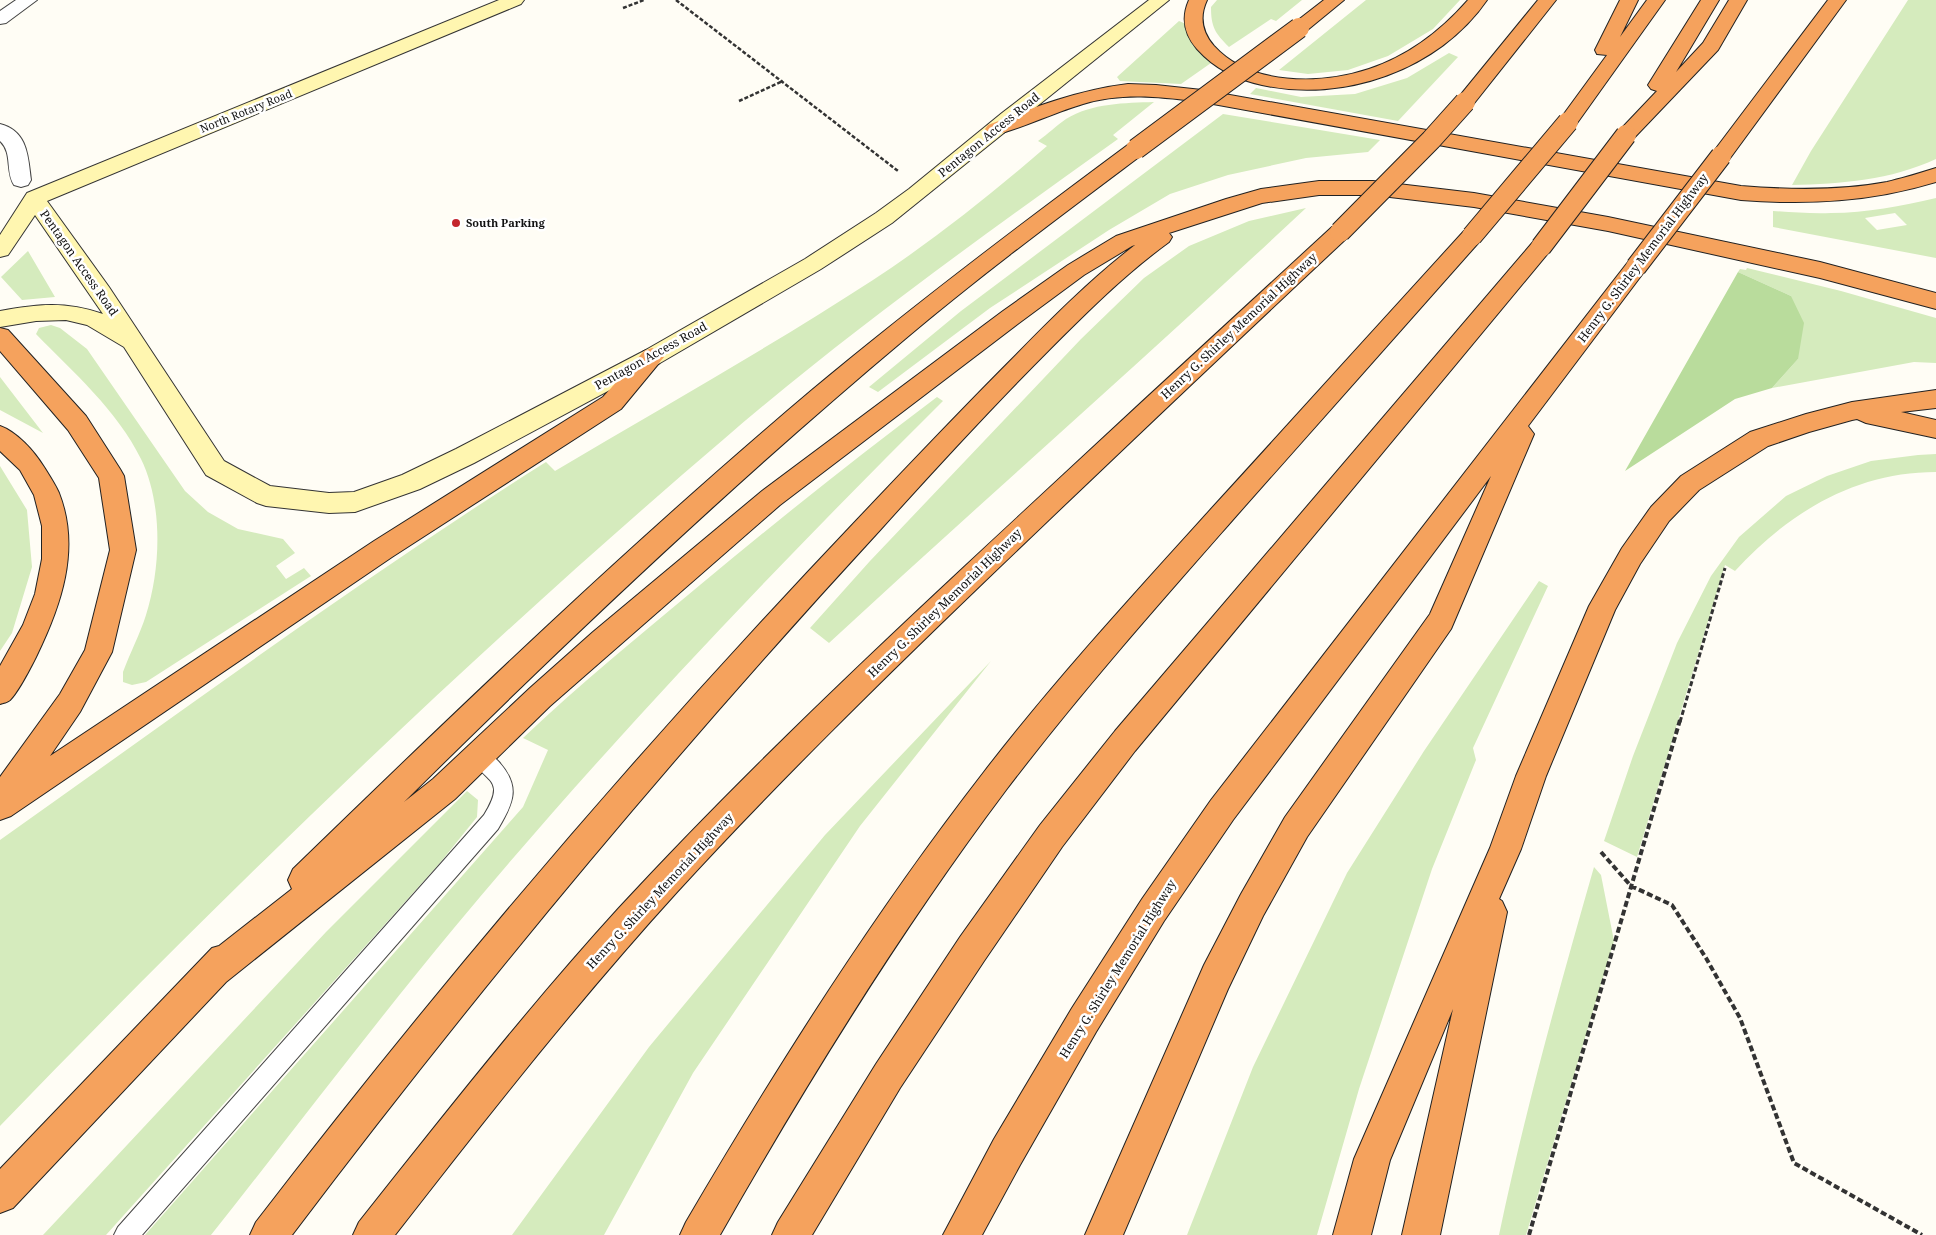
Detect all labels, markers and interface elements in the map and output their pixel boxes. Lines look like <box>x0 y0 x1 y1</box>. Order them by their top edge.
street label: North Rotary Road <box>198 85 294 136</box>
street label: Pentagon Access Road <box>934 88 1043 181</box>
street label: Henry G. Shirley Memorial Highway <box>1573 169 1712 346</box>
street label: Pentagon Access Road <box>36 206 123 320</box>
place label: South Parking <box>466 215 546 230</box>
marker: South Parking <box>450 217 462 229</box>
street label: Henry G. Shirley Memorial Highway <box>1157 248 1321 403</box>
street label: Pentagon Access Road <box>592 317 711 394</box>
street label: Henry G. Shirley Memorial Highway <box>864 524 1025 681</box>
street label: Henry G. Shirley Memorial Highway <box>583 809 737 972</box>
street label: Henry G. Shirley Memorial Highway <box>1055 876 1180 1061</box>

